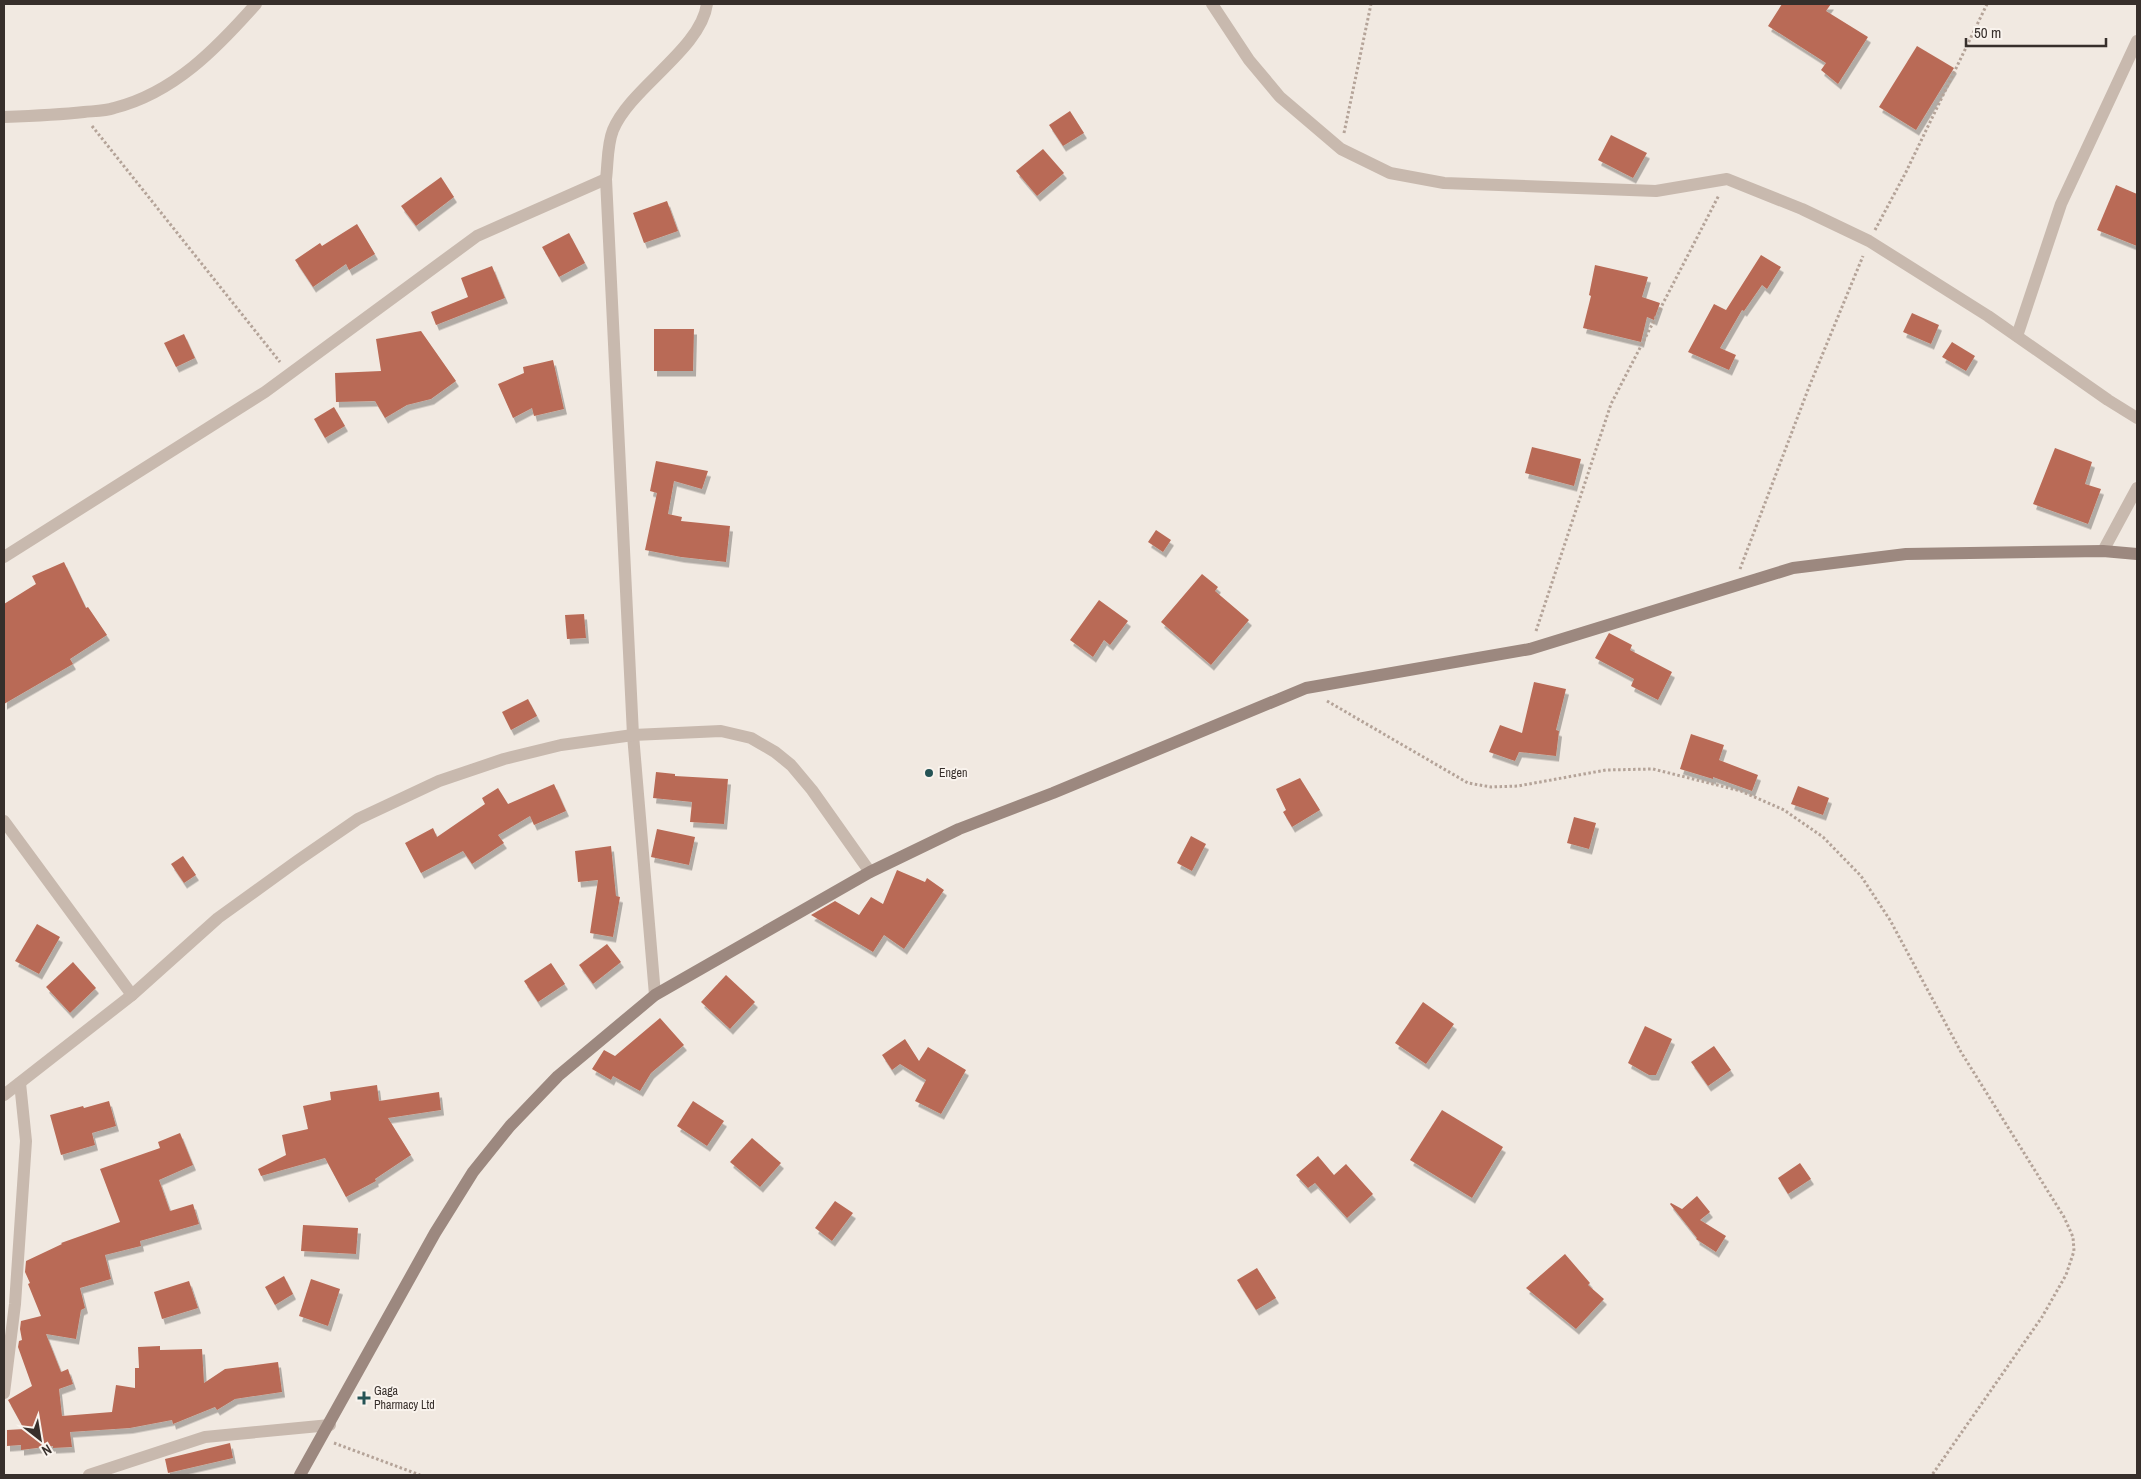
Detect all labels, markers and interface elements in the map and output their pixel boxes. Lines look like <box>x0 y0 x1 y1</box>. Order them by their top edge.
scale bar <box>1966 15 2106 47</box>
text: 50 m <box>1974 22 2001 43</box>
place label: Engen <box>939 765 967 781</box>
marker: Engen <box>923 767 935 779</box>
place label: Gaga Pharmacy Ltd <box>374 1383 435 1413</box>
marker: Gaga Pharmacy Ltd <box>358 1392 370 1404</box>
north arrow <box>15 1414 65 1464</box>
text: N <box>39 1440 55 1460</box>

